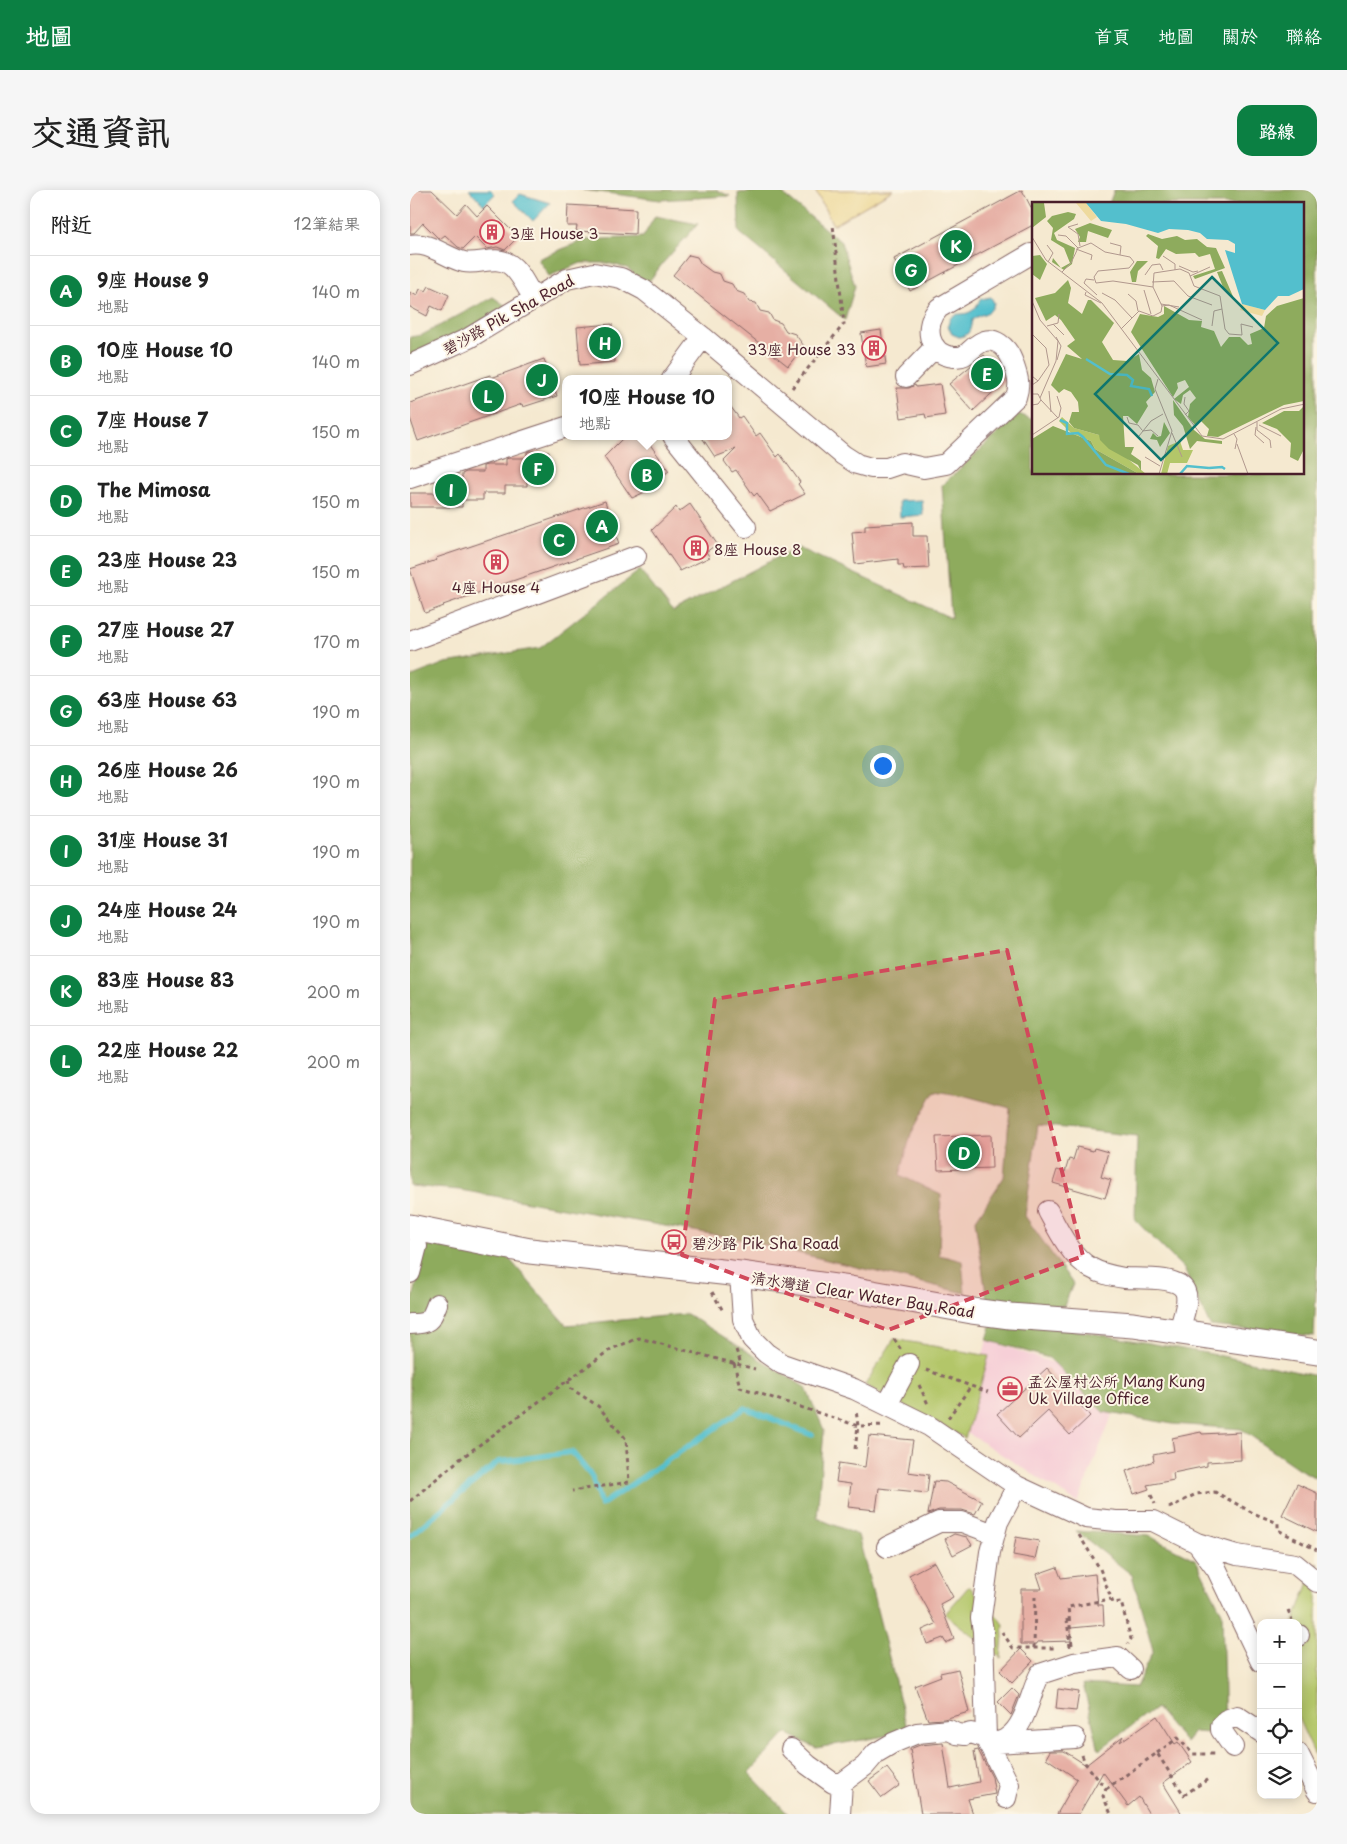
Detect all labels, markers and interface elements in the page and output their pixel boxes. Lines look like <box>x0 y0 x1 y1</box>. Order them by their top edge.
text: 地圖 <box>25 17 73 53</box>
text: 首頁 <box>1094 22 1130 49</box>
text: 地圖 <box>1158 22 1194 49</box>
text: 關於 <box>1222 22 1258 49</box>
text: 聯絡 <box>1286 22 1322 49</box>
text: 交通資訊 <box>30 104 170 157</box>
button: 路線 <box>1237 105 1317 156</box>
inset map <box>1032 202 1304 475</box>
text: 附近 <box>50 207 92 239</box>
text: 12筆結果 <box>293 211 360 235</box>
building icon: 3座 House 3 <box>479 219 505 245</box>
place label: 3座 House 3 <box>510 221 598 244</box>
pin: K <box>940 227 972 265</box>
pin: G <box>895 251 927 289</box>
text: 9座 House 9 <box>97 265 209 293</box>
street label: 碧沙路 Pik Sha Road <box>438 268 578 360</box>
text: A <box>60 279 72 303</box>
text: 140 m <box>312 279 360 303</box>
text: 地點 <box>97 293 129 317</box>
pin: H <box>589 324 621 362</box>
text: 10座 House 10 <box>97 335 233 363</box>
building icon: 33座 House 33 <box>861 335 887 361</box>
place label: 33座 House 33 <box>748 337 856 360</box>
text: B <box>61 349 71 373</box>
text: 140 m <box>312 349 360 373</box>
pin: E <box>971 355 1003 393</box>
pin: J <box>526 361 558 399</box>
text: 地點 <box>97 363 129 387</box>
popup <box>562 375 732 440</box>
pin: L <box>472 377 504 415</box>
text: 10座 House 10 <box>579 382 715 410</box>
text: 7座 House 7 <box>97 405 208 433</box>
text: 地點 <box>579 410 611 434</box>
text: C <box>60 419 72 443</box>
text: 150 m <box>312 419 360 443</box>
text: 地點 <box>97 433 129 457</box>
pin: F <box>522 450 554 488</box>
pin: B <box>631 456 663 494</box>
pin: I <box>435 471 467 509</box>
text: The Mimosa <box>97 475 211 503</box>
text: D <box>60 489 72 513</box>
text: 150 m <box>312 489 360 513</box>
text: 地點 <box>97 503 129 527</box>
pin: A <box>586 507 618 545</box>
pin: C <box>543 521 575 559</box>
building icon: 8座 House 8 <box>683 535 709 561</box>
place label: 8座 House 8 <box>714 537 801 560</box>
text: 23座 House 23 <box>97 545 237 573</box>
building icon: 4座 House 4 <box>483 549 509 575</box>
text: E <box>61 559 71 583</box>
text: 150 m <box>312 559 360 583</box>
text: 地點 <box>97 573 129 597</box>
place label: 4座 House 4 <box>452 575 540 598</box>
text: 27座 House 27 <box>97 615 234 643</box>
text: F <box>61 629 71 653</box>
text: 170 m <box>314 629 360 653</box>
text: 地點 <box>97 643 129 667</box>
text: 63座 House 63 <box>97 685 237 713</box>
text: G <box>59 699 73 723</box>
text: 190 m <box>312 699 360 723</box>
text: 地點 <box>97 713 129 737</box>
your location <box>870 753 896 779</box>
text: 26座 House 26 <box>97 755 238 783</box>
text: H <box>60 769 72 793</box>
text: 190 m <box>312 769 360 793</box>
text: 地點 <box>97 783 129 807</box>
text: 31座 House 31 <box>97 825 228 853</box>
text: I <box>63 839 69 863</box>
text: 190 m <box>312 839 360 863</box>
text: 地點 <box>97 853 129 877</box>
text: 24座 House 24 <box>97 895 237 923</box>
text: J <box>61 909 71 933</box>
text: 190 m <box>312 909 360 933</box>
text: 地點 <box>97 923 129 947</box>
text: 83座 House 83 <box>97 965 234 993</box>
text: K <box>60 979 72 1003</box>
text: 200 m <box>307 979 360 1003</box>
text: 地點 <box>97 993 129 1017</box>
text: 22座 House 22 <box>97 1035 238 1063</box>
text: L <box>61 1049 71 1073</box>
text: 200 m <box>307 1049 360 1073</box>
text: 地點 <box>97 1063 129 1087</box>
pin: D <box>948 1134 980 1172</box>
bus stop icon: 碧沙路 Pik Sha Road <box>661 1229 687 1255</box>
place label: 碧沙路 Pik Sha Road <box>692 1231 839 1254</box>
street label: 清水灣道 Clear Water Bay Road <box>750 1265 976 1323</box>
place label: 孟公屋村公所 Mang Kung Uk Village Office <box>1028 1369 1205 1409</box>
office icon: 孟公屋村公所 Mang Kung Uk Village Office <box>997 1376 1023 1402</box>
map controls <box>1257 1619 1302 1799</box>
button: + <box>1257 1619 1302 1664</box>
button: − <box>1257 1664 1302 1709</box>
button: locate <box>1257 1709 1302 1754</box>
button: layers <box>1257 1754 1302 1799</box>

